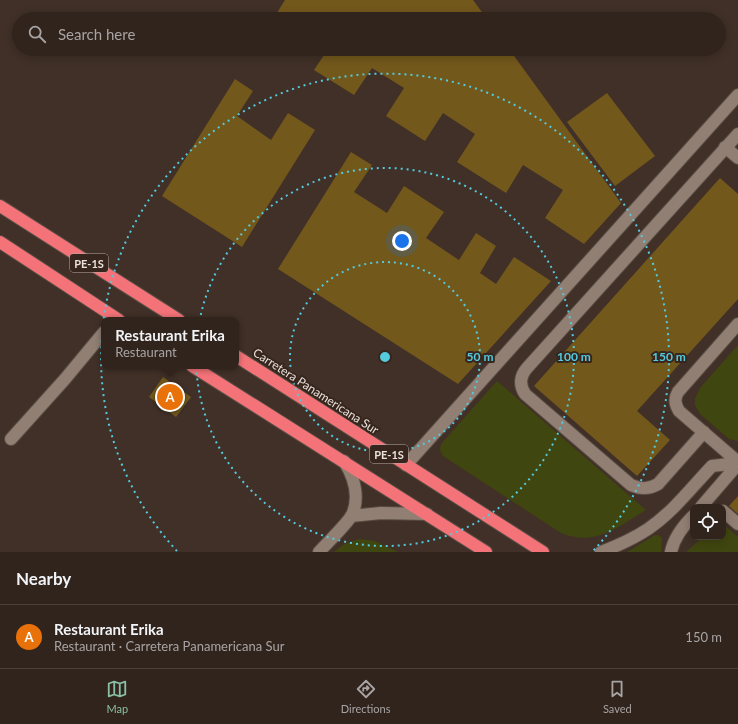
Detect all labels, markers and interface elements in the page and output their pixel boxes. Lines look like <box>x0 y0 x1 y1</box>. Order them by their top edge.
search box <box>12 12 726 56</box>
icon: search <box>26 23 48 45</box>
text: Search here <box>58 25 135 43</box>
your location <box>392 231 412 251</box>
road number: PE-1S <box>70 254 108 272</box>
popup <box>101 317 239 369</box>
text: Restaurant Erika <box>115 326 225 344</box>
text: Restaurant <box>115 344 177 360</box>
street label: Carretera Panamericana Sur <box>250 345 382 438</box>
text: 50 m <box>467 349 493 364</box>
text: 100 m <box>557 349 591 364</box>
text: 150 m <box>652 349 686 364</box>
centre of rings <box>378 350 392 364</box>
pin: A <box>157 382 183 412</box>
road number: PE-1S <box>370 445 408 463</box>
map controls <box>690 504 726 540</box>
button: locate <box>690 504 726 540</box>
text: Nearby <box>16 568 71 589</box>
text: Restaurant Erika <box>54 620 164 638</box>
text: A <box>24 629 34 645</box>
text: 150 m <box>685 629 722 645</box>
text: Restaurant · Carretera Panamericana Sur <box>54 638 284 654</box>
tab: Map <box>106 678 128 715</box>
tab: Directions <box>341 678 390 715</box>
tab: Saved <box>603 678 632 715</box>

